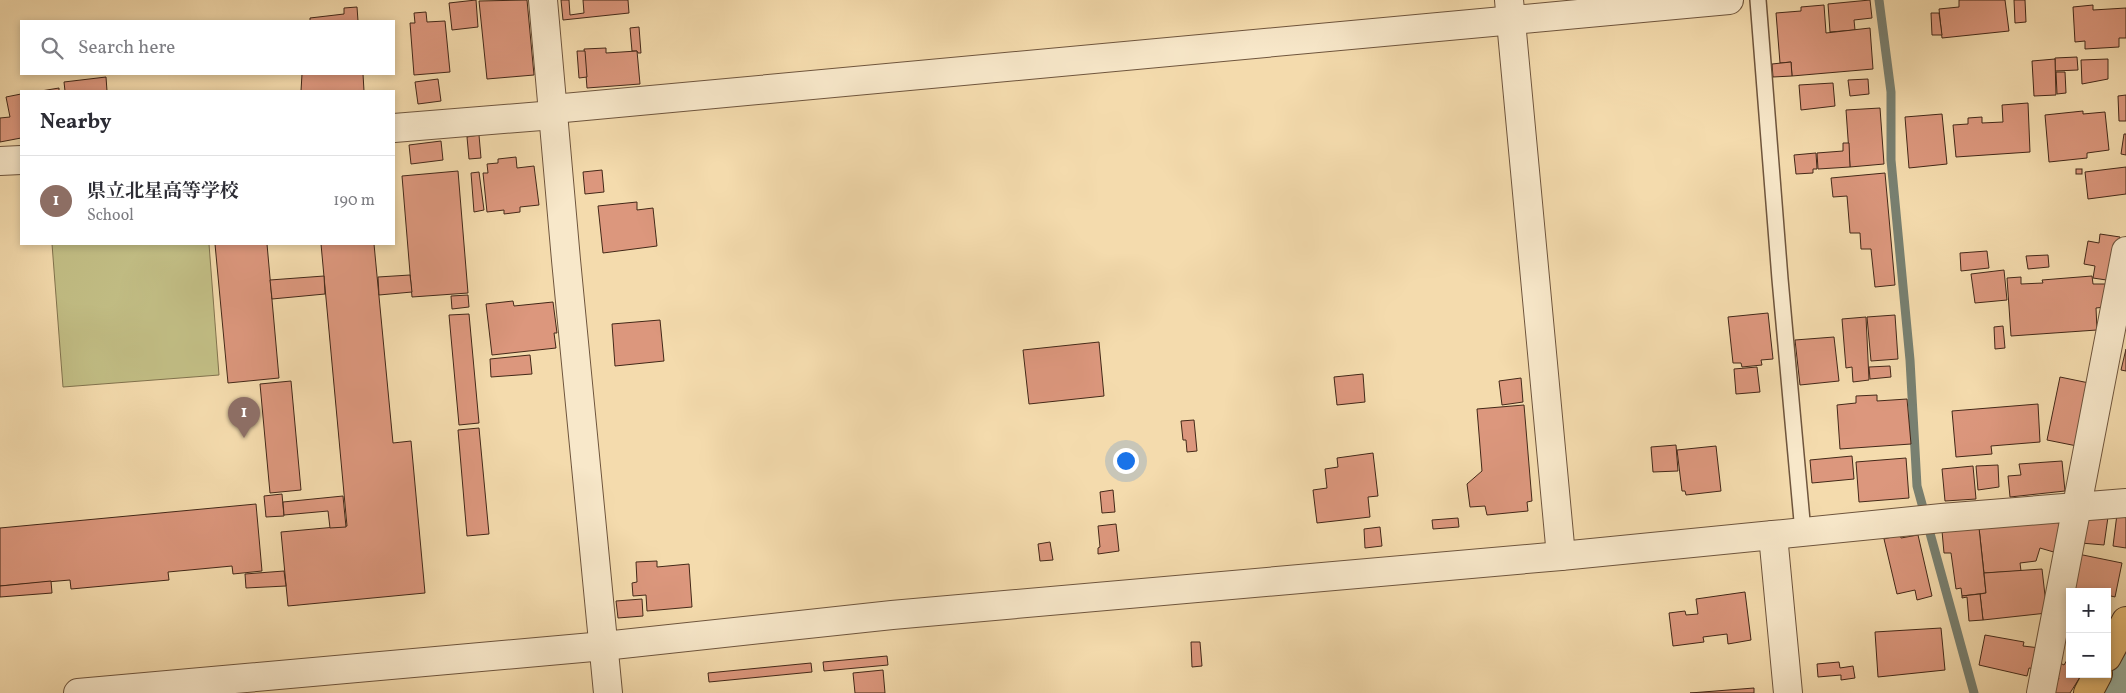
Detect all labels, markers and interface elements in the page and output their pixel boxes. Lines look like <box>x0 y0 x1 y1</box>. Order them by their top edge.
search box <box>20 20 395 75</box>
icon: search <box>38 34 66 62</box>
text: Search here <box>78 35 175 61</box>
text: Nearby <box>40 108 111 137</box>
text: 県立北星高等学校 <box>87 179 239 205</box>
text: 1 <box>53 190 59 212</box>
text: 190 m <box>333 190 375 212</box>
text: School <box>87 205 134 227</box>
pin: 1 <box>228 397 260 438</box>
your location <box>1113 448 1139 474</box>
map controls <box>2066 588 2111 678</box>
button: + <box>2066 588 2111 633</box>
button: − <box>2066 633 2111 678</box>

